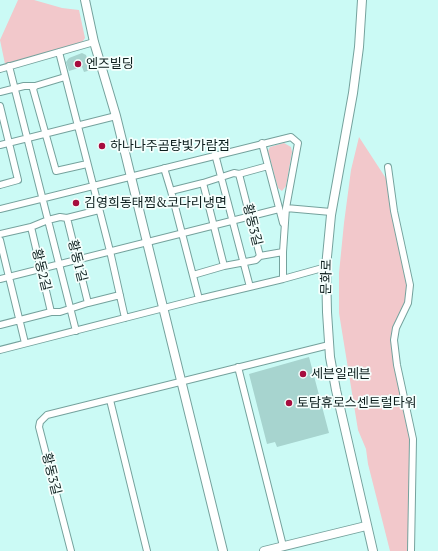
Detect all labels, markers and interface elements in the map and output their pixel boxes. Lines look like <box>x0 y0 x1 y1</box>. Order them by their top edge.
place label: 엔즈빌딩 <box>86 56 134 72</box>
marker: 엔즈빌딩 <box>73 59 83 69</box>
place label: 하나나주곰탕빛가람점 <box>110 138 230 154</box>
marker: 하나나주곰탕빛가람점 <box>97 141 107 151</box>
place label: 김영희동태찜&코다리냉면 <box>84 195 227 211</box>
marker: 김영희동태찜&코다리냉면 <box>71 198 81 208</box>
street label: 황동3길 <box>239 202 265 248</box>
street label: 황동1길 <box>64 238 90 284</box>
street label: 황동2길 <box>28 247 54 293</box>
street label: 문화로 <box>319 259 335 295</box>
place label: 세븐일레븐 <box>311 366 371 382</box>
marker: 세븐일레븐 <box>298 369 308 379</box>
place label: 토담휴로스센트럴타워 <box>297 395 417 411</box>
marker: 토담휴로스센트럴타워 <box>284 398 294 408</box>
street label: 황동3길 <box>38 451 64 497</box>

